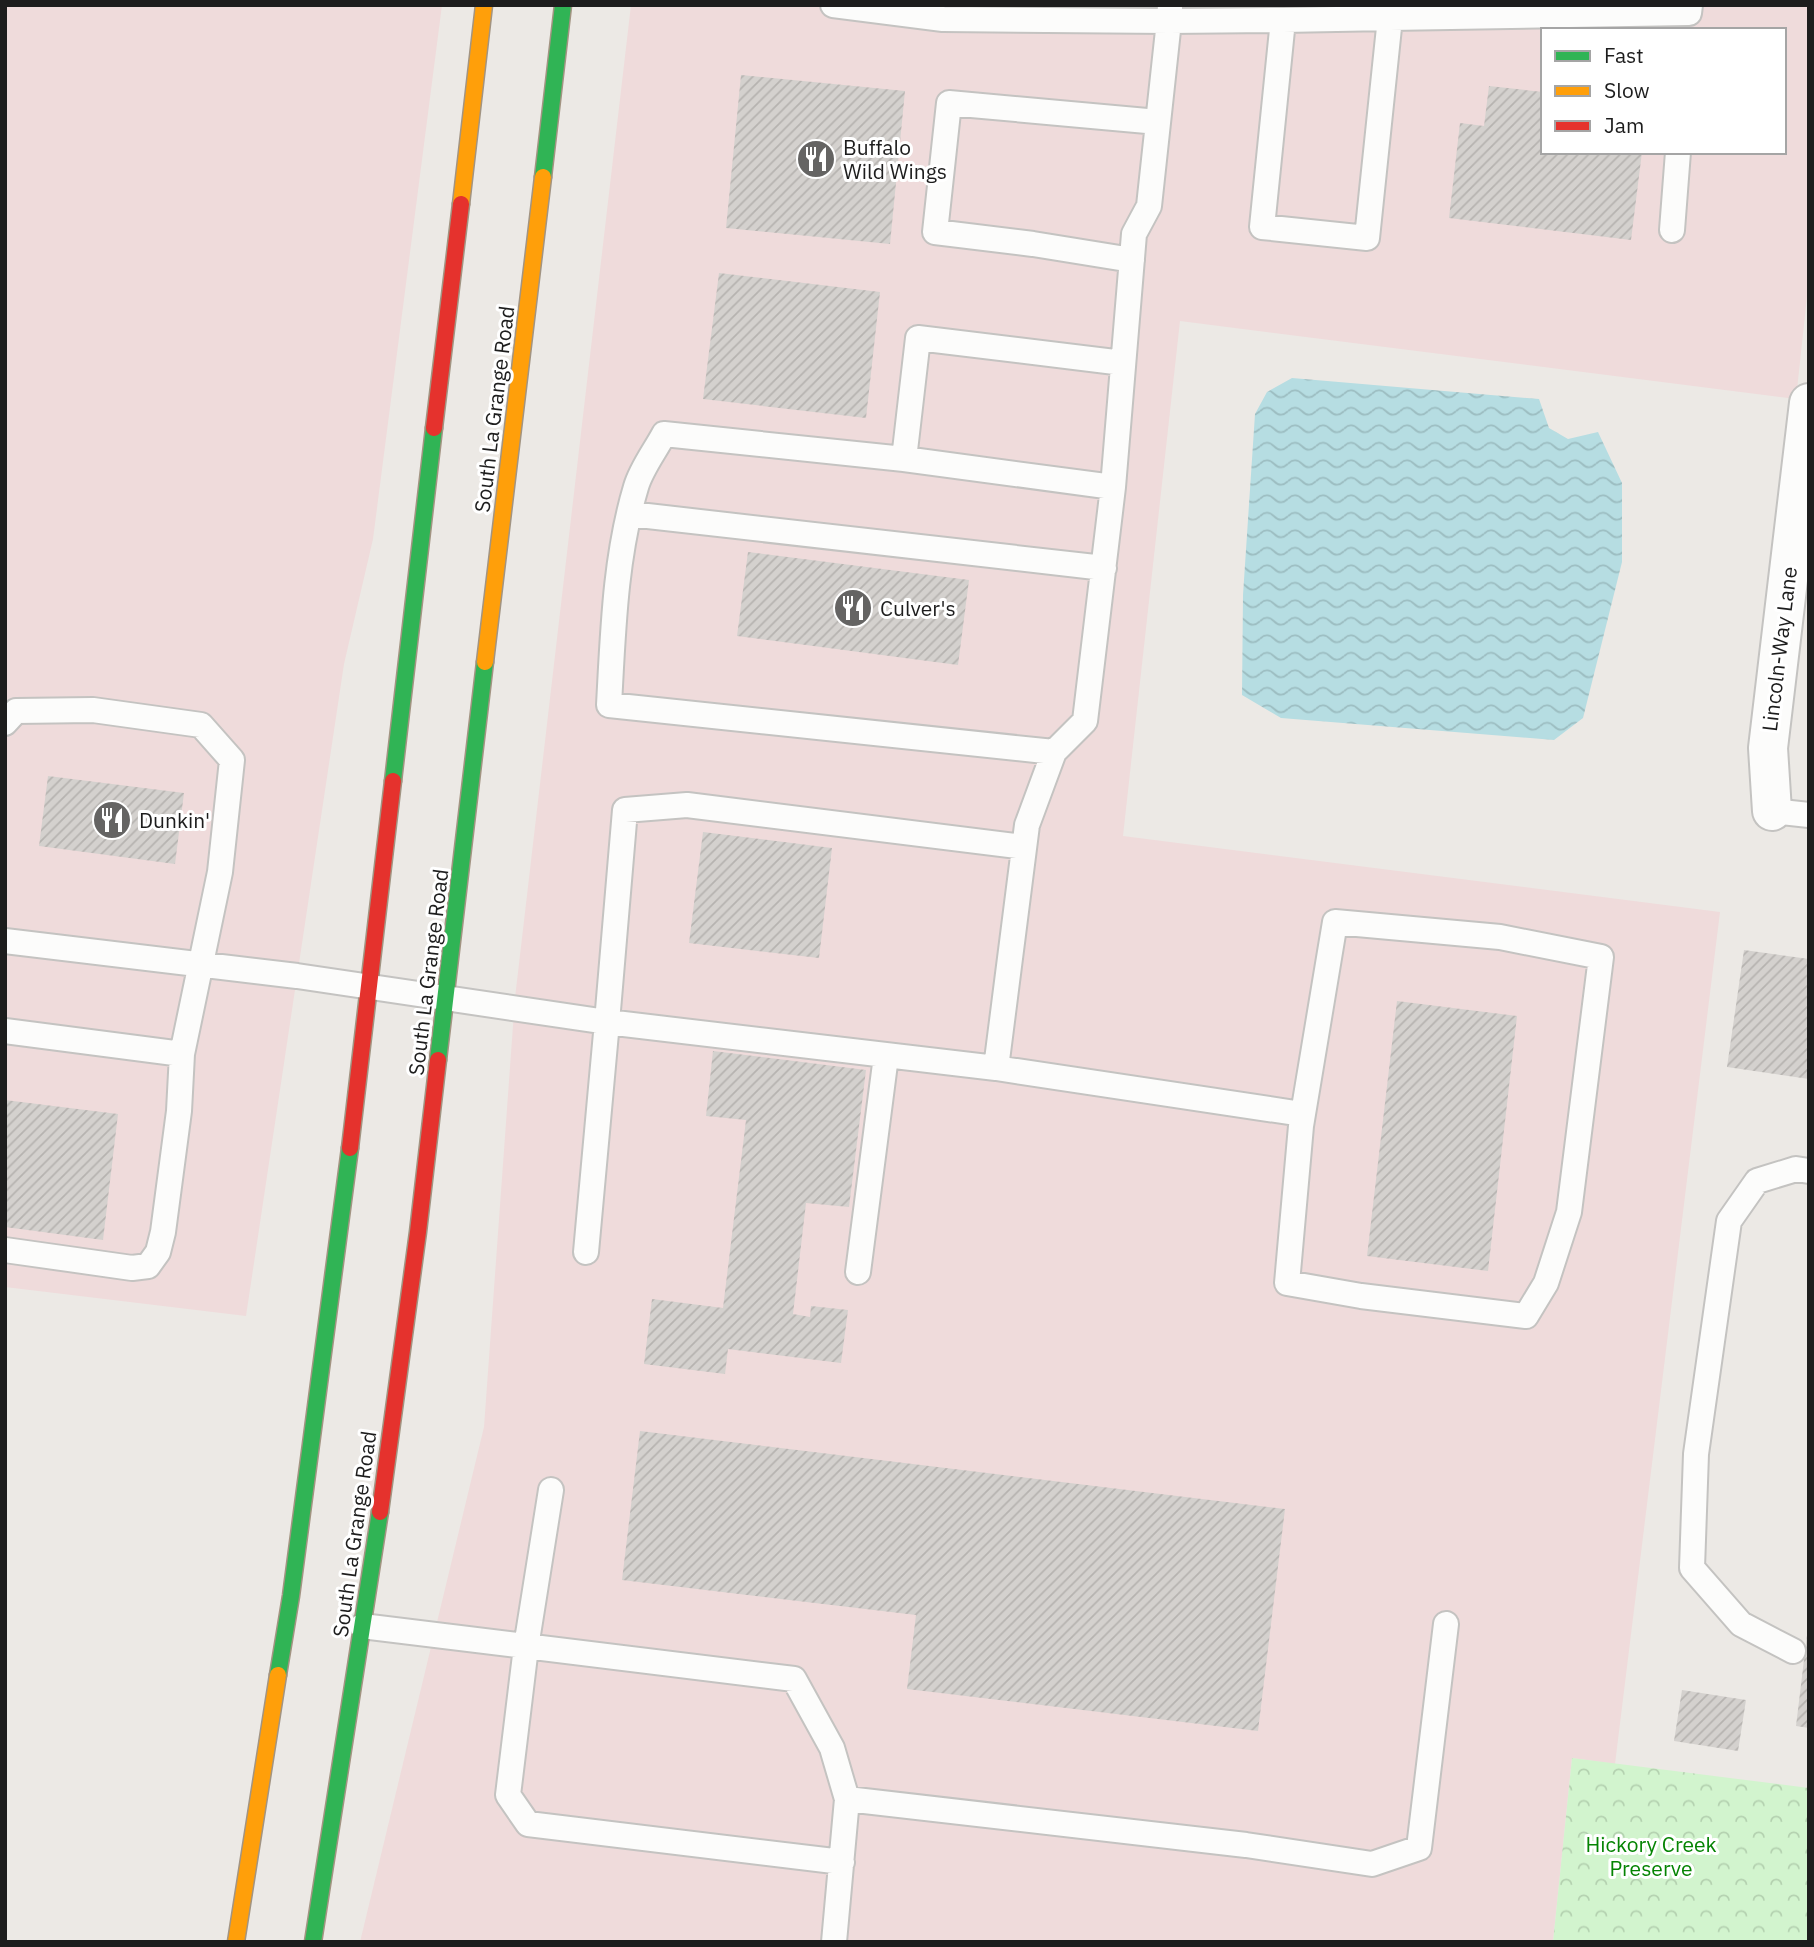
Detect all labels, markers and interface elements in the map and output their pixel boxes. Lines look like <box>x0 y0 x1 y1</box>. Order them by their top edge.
legend <box>1541 28 1786 154</box>
text: Fast <box>1604 41 1644 69</box>
text: Slow <box>1604 76 1650 104</box>
text: Jam <box>1604 111 1644 139</box>
place label: Buffalo Wild Wings <box>843 133 947 185</box>
restaurant icon: Buffalo Wild Wings <box>795 138 837 180</box>
street label: South La Grange Road <box>467 304 521 514</box>
street label: Lincoln-Way Lane <box>1755 565 1803 733</box>
restaurant icon: Culver's <box>832 587 874 629</box>
place label: Culver's <box>880 594 956 622</box>
restaurant icon: Dunkin' <box>91 799 133 841</box>
place label: Dunkin' <box>139 806 210 834</box>
street label: South La Grange Road <box>401 867 455 1077</box>
street label: South La Grange Road <box>326 1429 382 1639</box>
park label: Hickory Creek Preserve <box>1585 1830 1717 1882</box>

